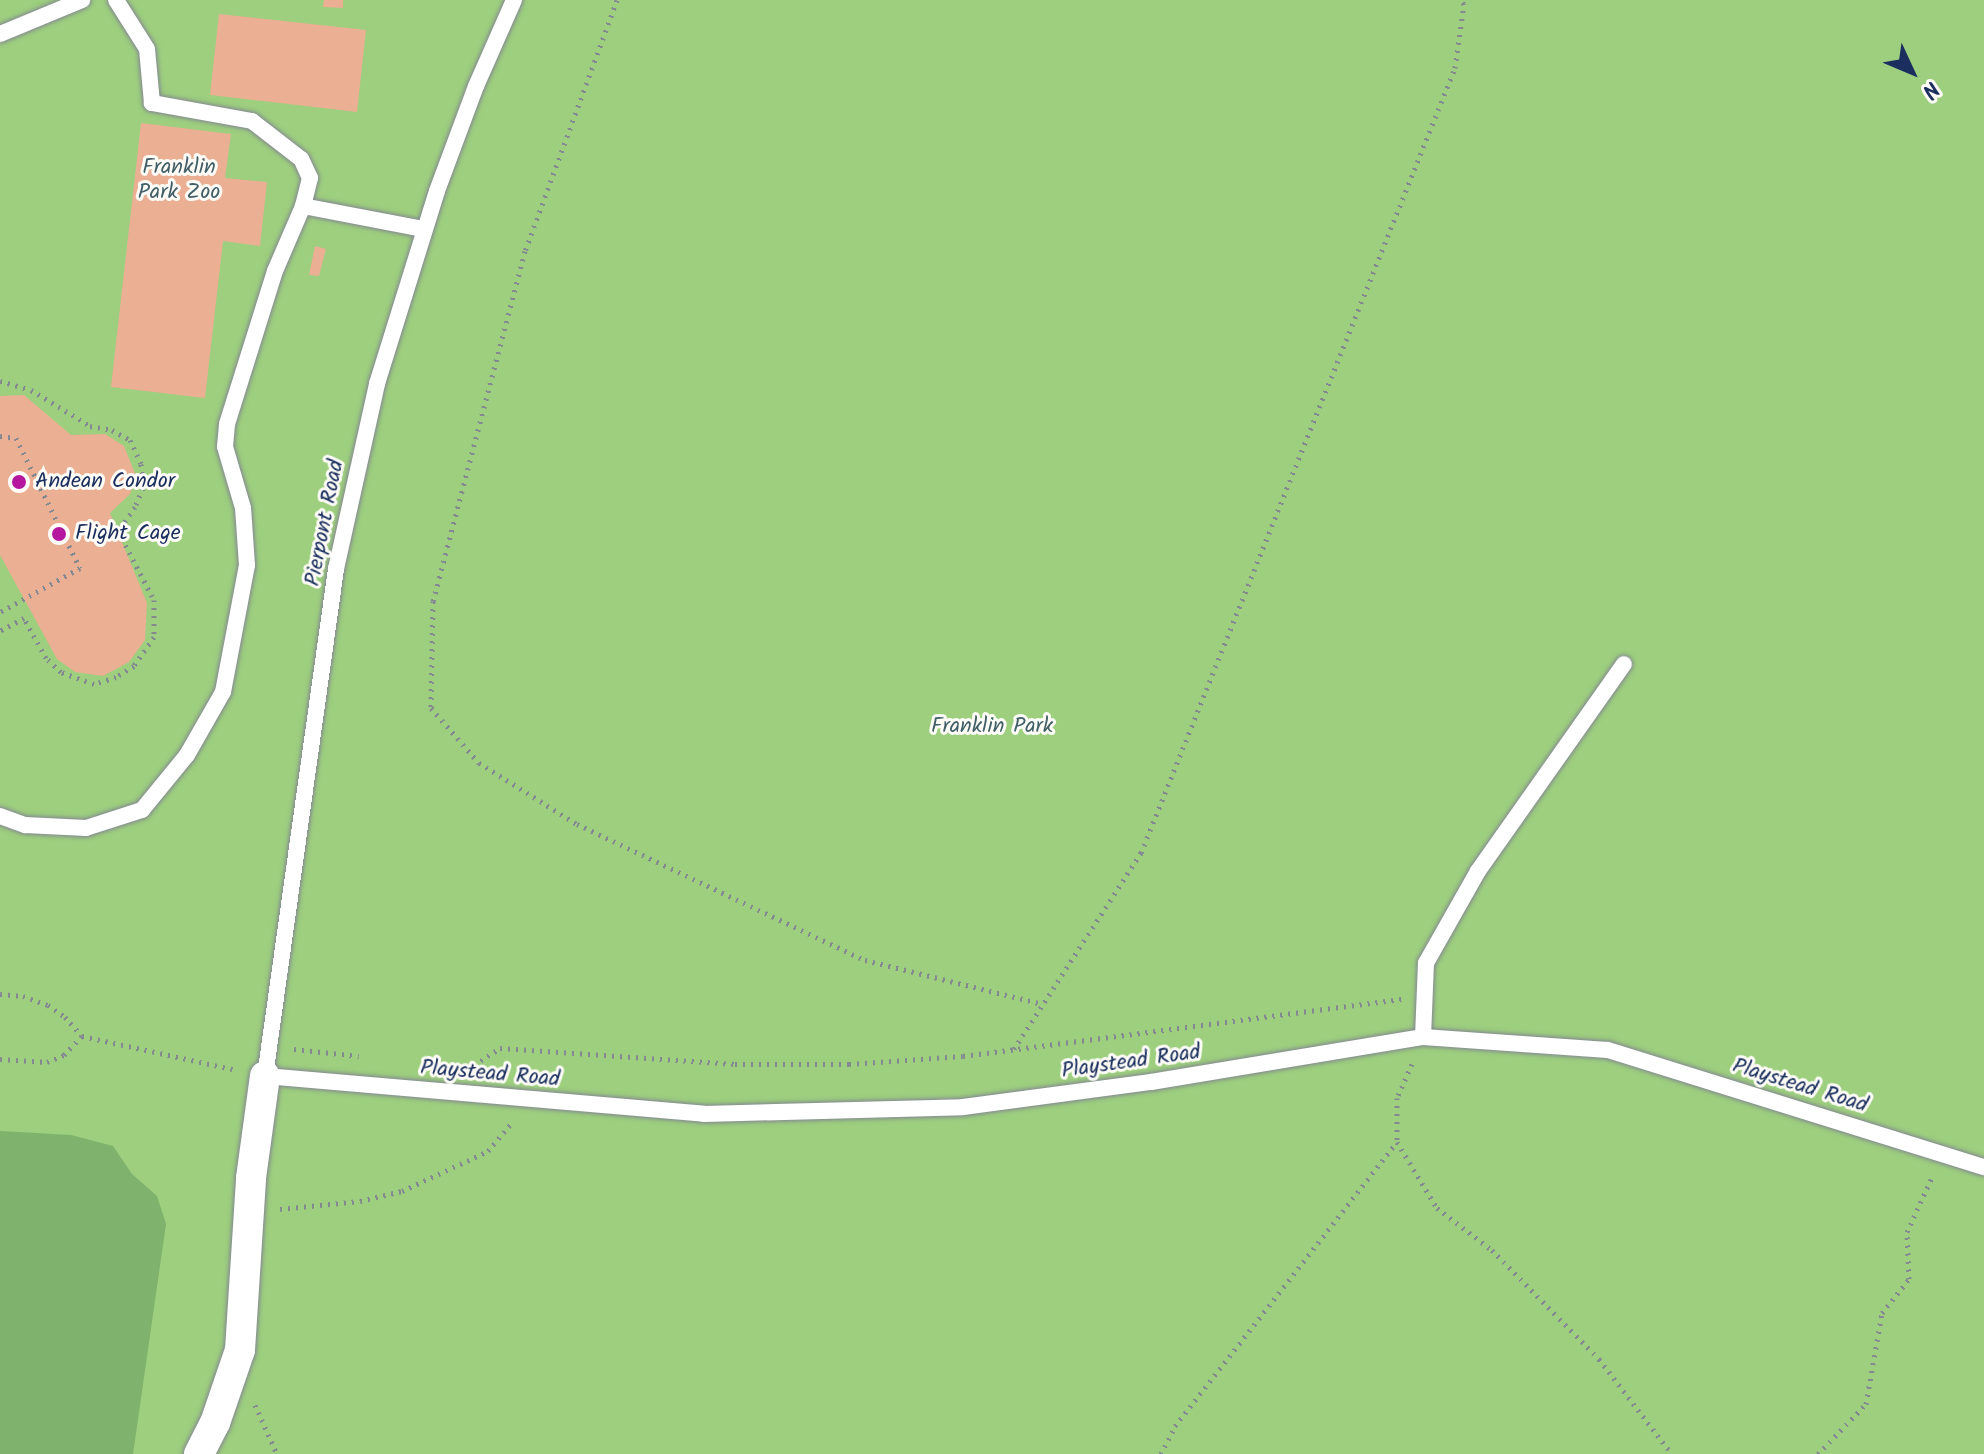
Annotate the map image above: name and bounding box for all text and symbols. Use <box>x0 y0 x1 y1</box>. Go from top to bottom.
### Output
north arrow <box>1872 32 1952 112</box>
text: N <box>1912 72 1947 106</box>
park label: Franklin Park Zoo <box>138 154 220 206</box>
street label: Pierpont Road <box>300 458 350 588</box>
place label: Andean Condor <box>35 469 175 495</box>
marker: Andean Condor <box>10 473 28 491</box>
place label: Flight Cage <box>75 521 181 547</box>
marker: Flight Cage <box>50 525 68 543</box>
park label: Franklin Park <box>931 714 1053 740</box>
street label: Playstead Road <box>1060 1039 1202 1085</box>
street label: Playstead Road <box>1729 1053 1871 1119</box>
street label: Playstead Road <box>419 1055 561 1093</box>

